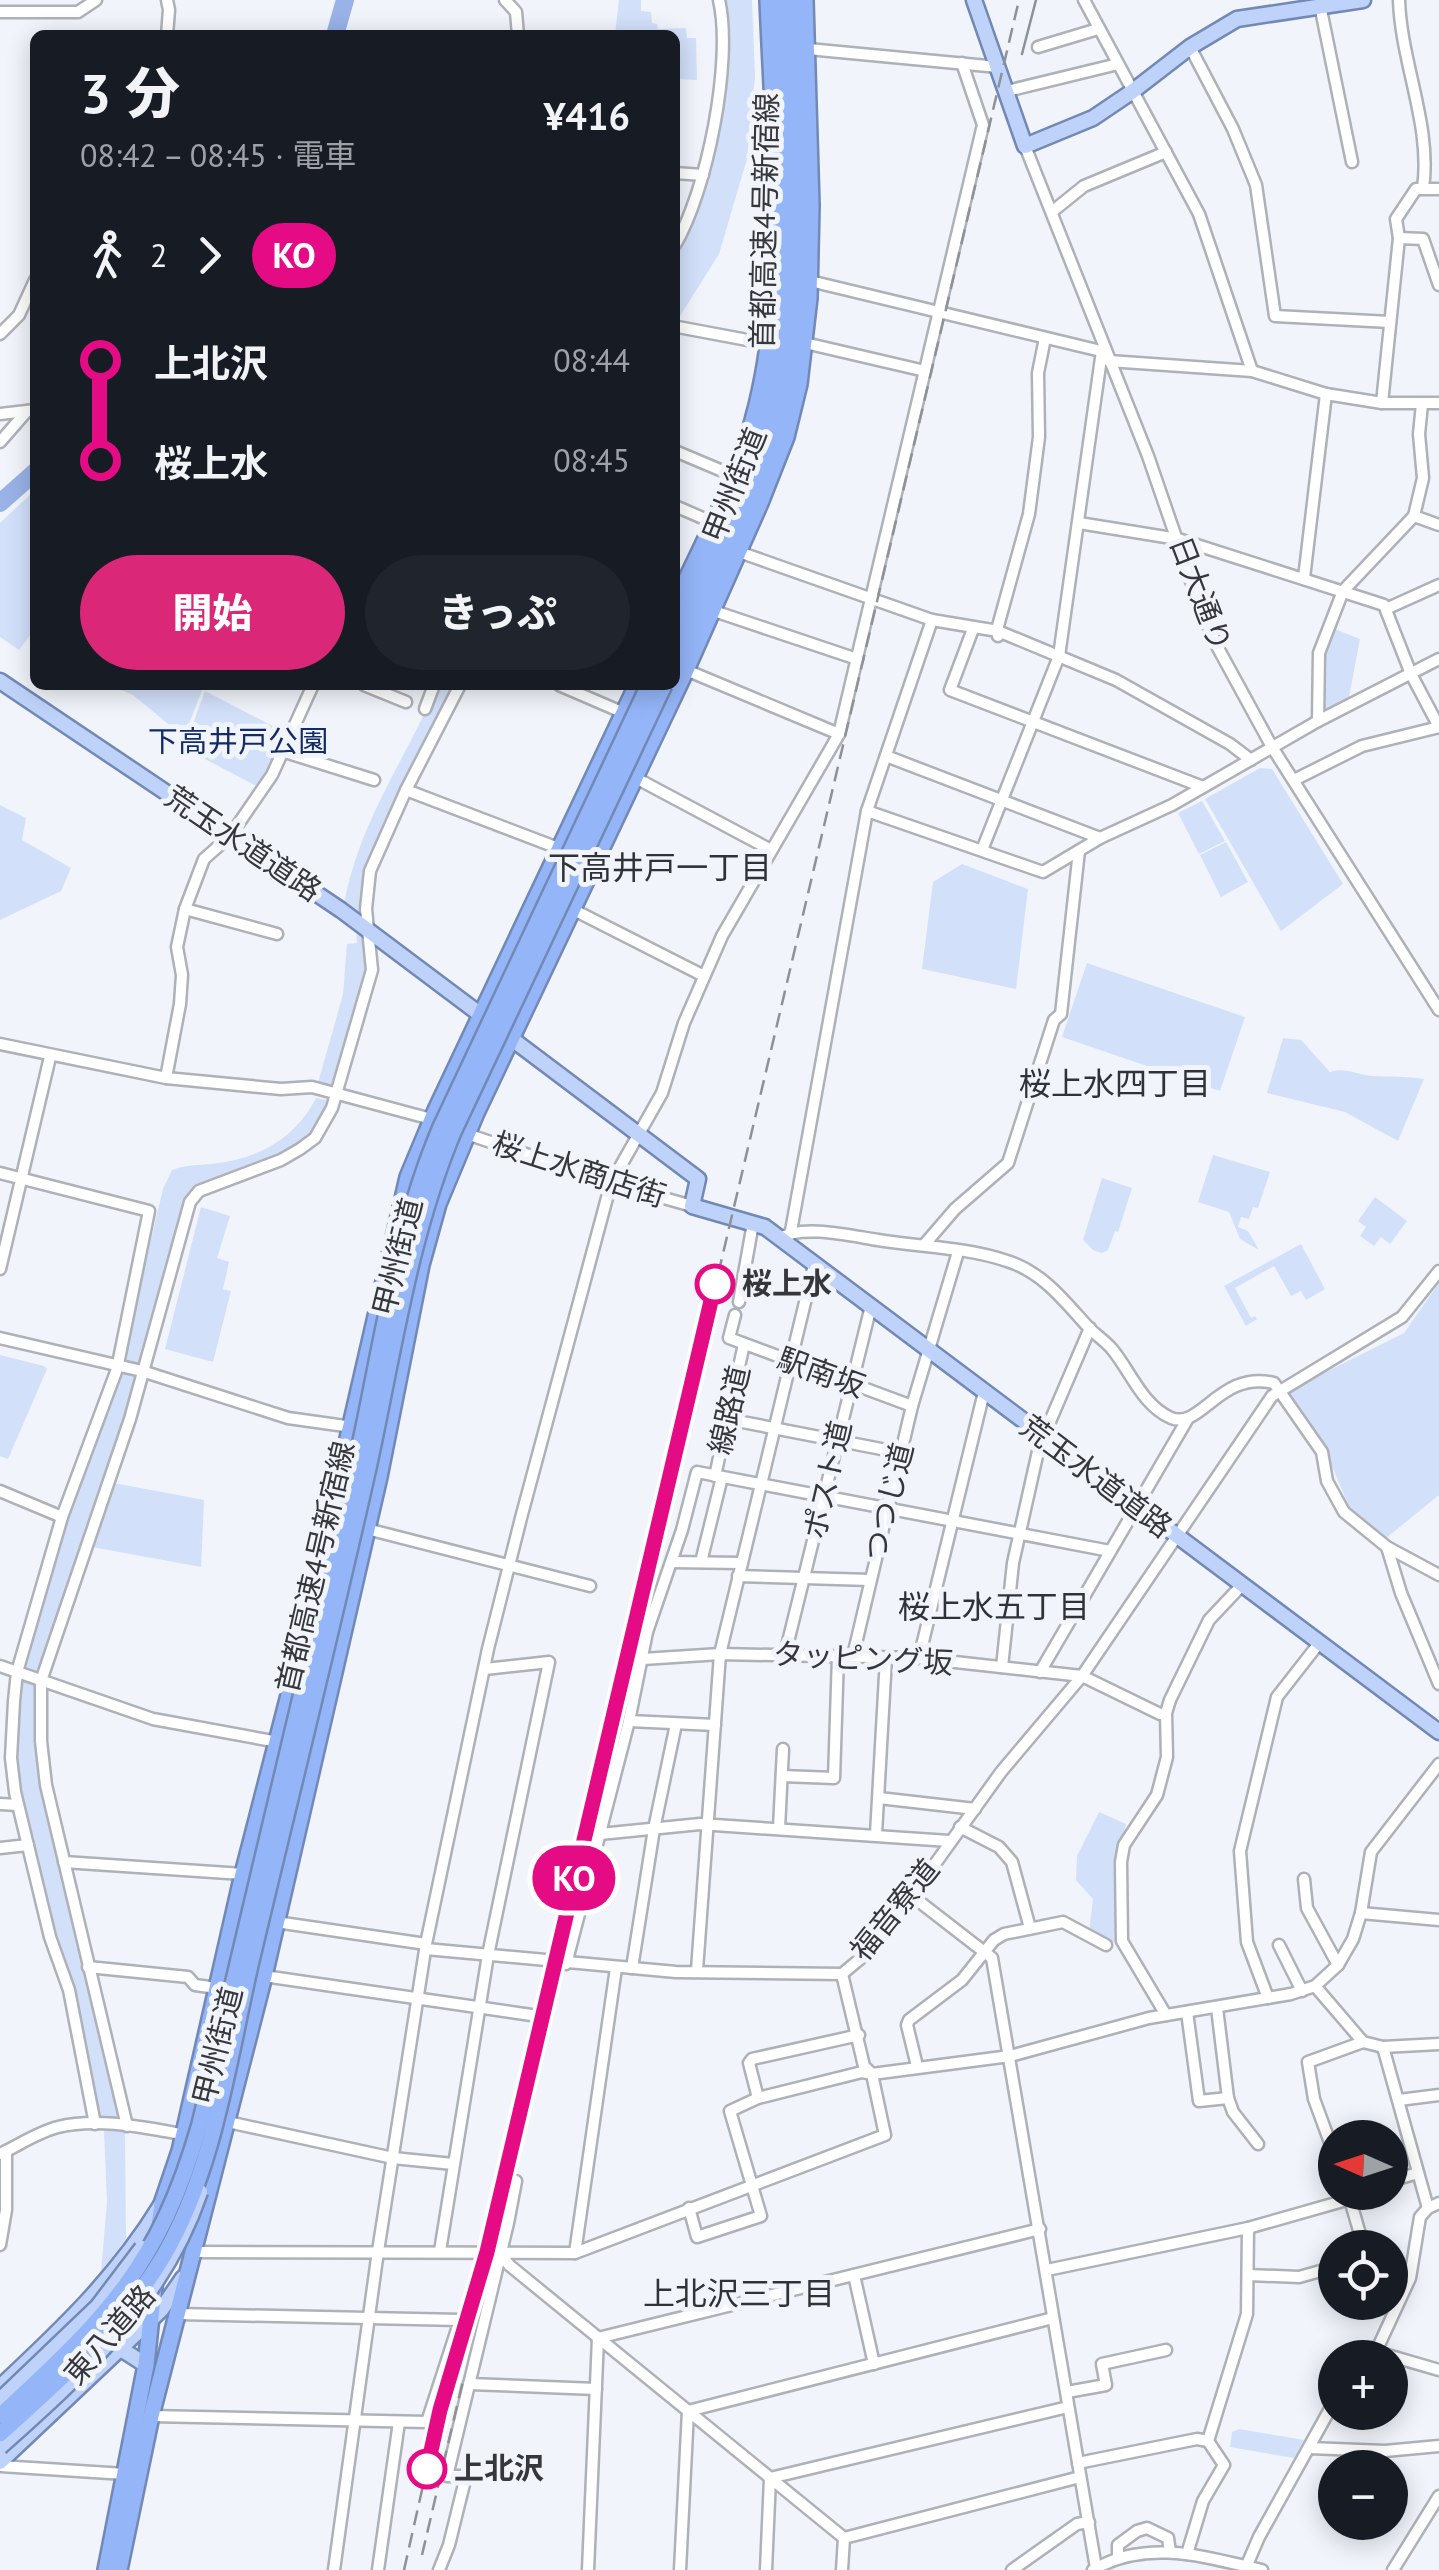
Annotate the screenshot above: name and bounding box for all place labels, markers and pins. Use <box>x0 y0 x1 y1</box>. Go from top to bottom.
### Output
place label: 桜上水 <box>742 1263 832 1302</box>
marker: 桜上水 <box>696 1265 734 1303</box>
place label: 上北沢 <box>454 2448 544 2487</box>
marker: 上北沢 <box>408 2450 446 2488</box>

